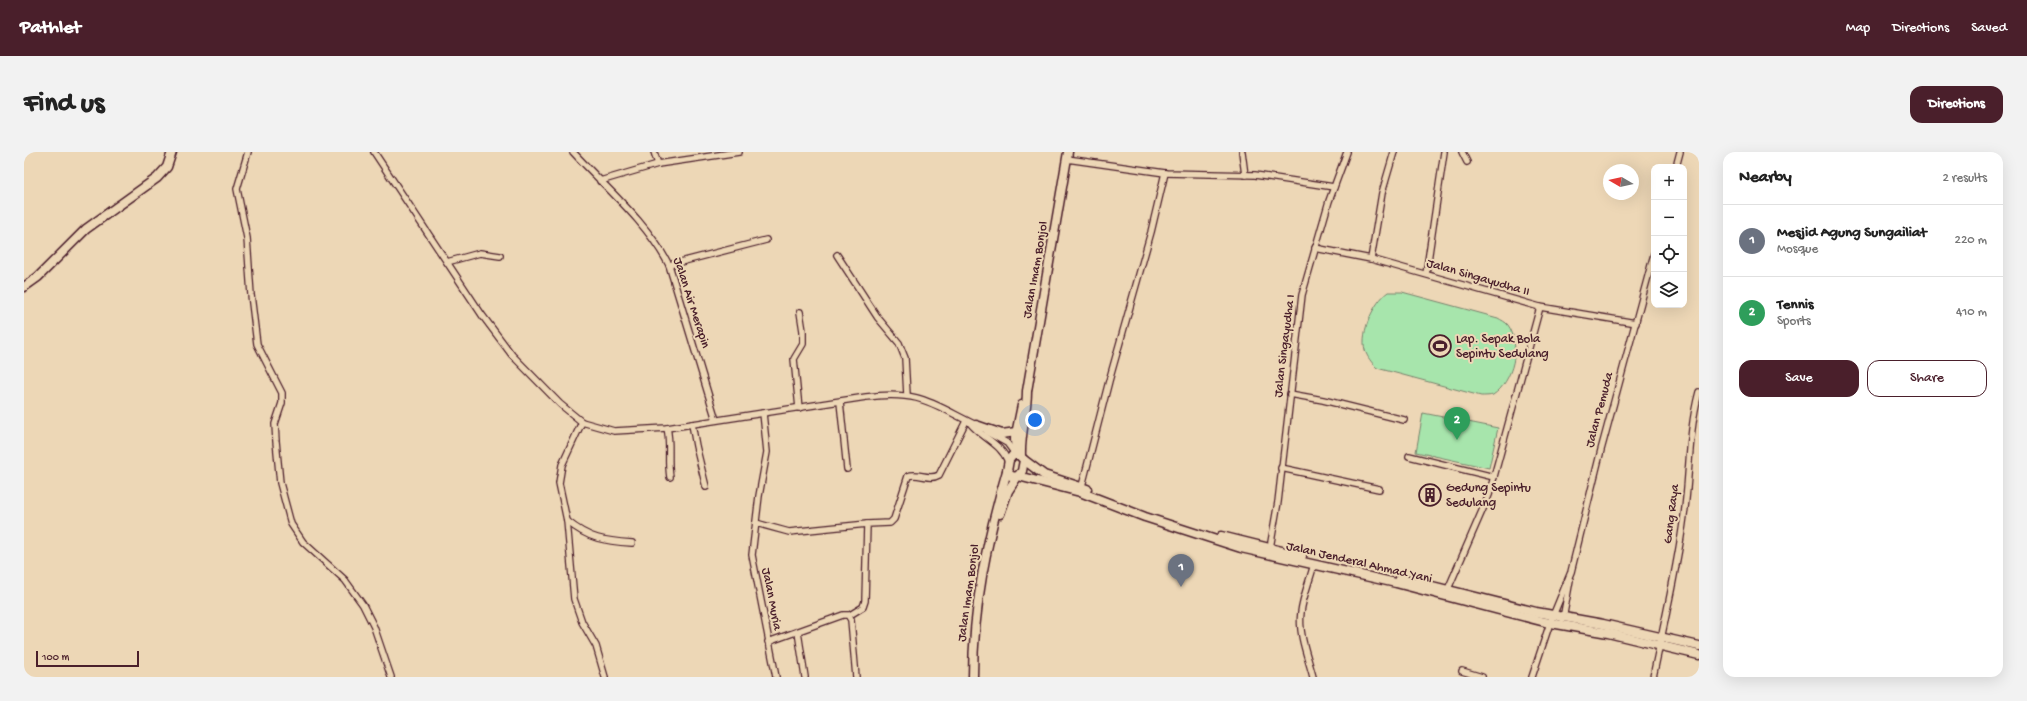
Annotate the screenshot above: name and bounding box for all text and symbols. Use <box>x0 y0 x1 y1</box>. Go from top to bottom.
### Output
text: Pathlet <box>20 17 81 40</box>
text: Map <box>1846 20 1870 37</box>
text: Directions <box>1892 20 1949 37</box>
text: Saved <box>1971 20 2007 37</box>
button: Directions <box>1910 86 2003 123</box>
text: Find us <box>24 88 104 121</box>
north arrow <box>1603 164 1639 200</box>
map controls <box>1651 164 1687 308</box>
button: + <box>1651 164 1687 200</box>
text: Nearby <box>1739 168 1792 188</box>
text: 2 results <box>1942 171 1987 186</box>
button: − <box>1651 200 1687 236</box>
street label: Jalan Imam Bonjol <box>1020 220 1052 320</box>
text: Mesjid Agung Sungailiat <box>1777 224 1927 242</box>
text: 1 <box>1749 233 1755 248</box>
text: 220 m <box>1955 233 1987 248</box>
button: locate <box>1651 236 1687 272</box>
text: Mosque <box>1777 242 1818 257</box>
street label: Jalan Air Merapin <box>669 256 713 351</box>
street label: Jalan Singayudha II <box>1425 256 1531 300</box>
button: layers <box>1651 272 1687 308</box>
street label: Jalan Singayudha I <box>1271 294 1299 398</box>
text: Tennis <box>1777 296 1814 314</box>
text: 2 <box>1749 305 1755 320</box>
text: 410 m <box>1956 305 1987 320</box>
text: Sports <box>1777 314 1811 329</box>
place label: Lap. Sepak Bola Sepintu Sedulang <box>1456 332 1549 362</box>
sports icon: Lap. Sepak Bola Sepintu Sedulang <box>1427 333 1453 359</box>
button: Save <box>1739 360 1859 397</box>
button: Share <box>1867 360 1987 397</box>
street label: Jalan Pemuda <box>1583 370 1617 449</box>
pin: 2 <box>1444 407 1470 440</box>
your location <box>1025 410 1045 430</box>
place label: Gedung Sepintu Sedulang <box>1446 481 1531 511</box>
building icon: Gedung Sepintu Sedulang <box>1417 482 1443 508</box>
street label: Gang Raya <box>1661 483 1683 545</box>
street label: Jalan Jenderal Ahmad Yani <box>1285 539 1434 587</box>
street label: Jalan Imam Bonjol <box>955 543 983 643</box>
pin: 1 <box>1168 554 1194 587</box>
street label: Jalan Muria <box>758 567 785 632</box>
scale bar <box>36 649 139 668</box>
text: 100 m <box>42 652 69 664</box>

